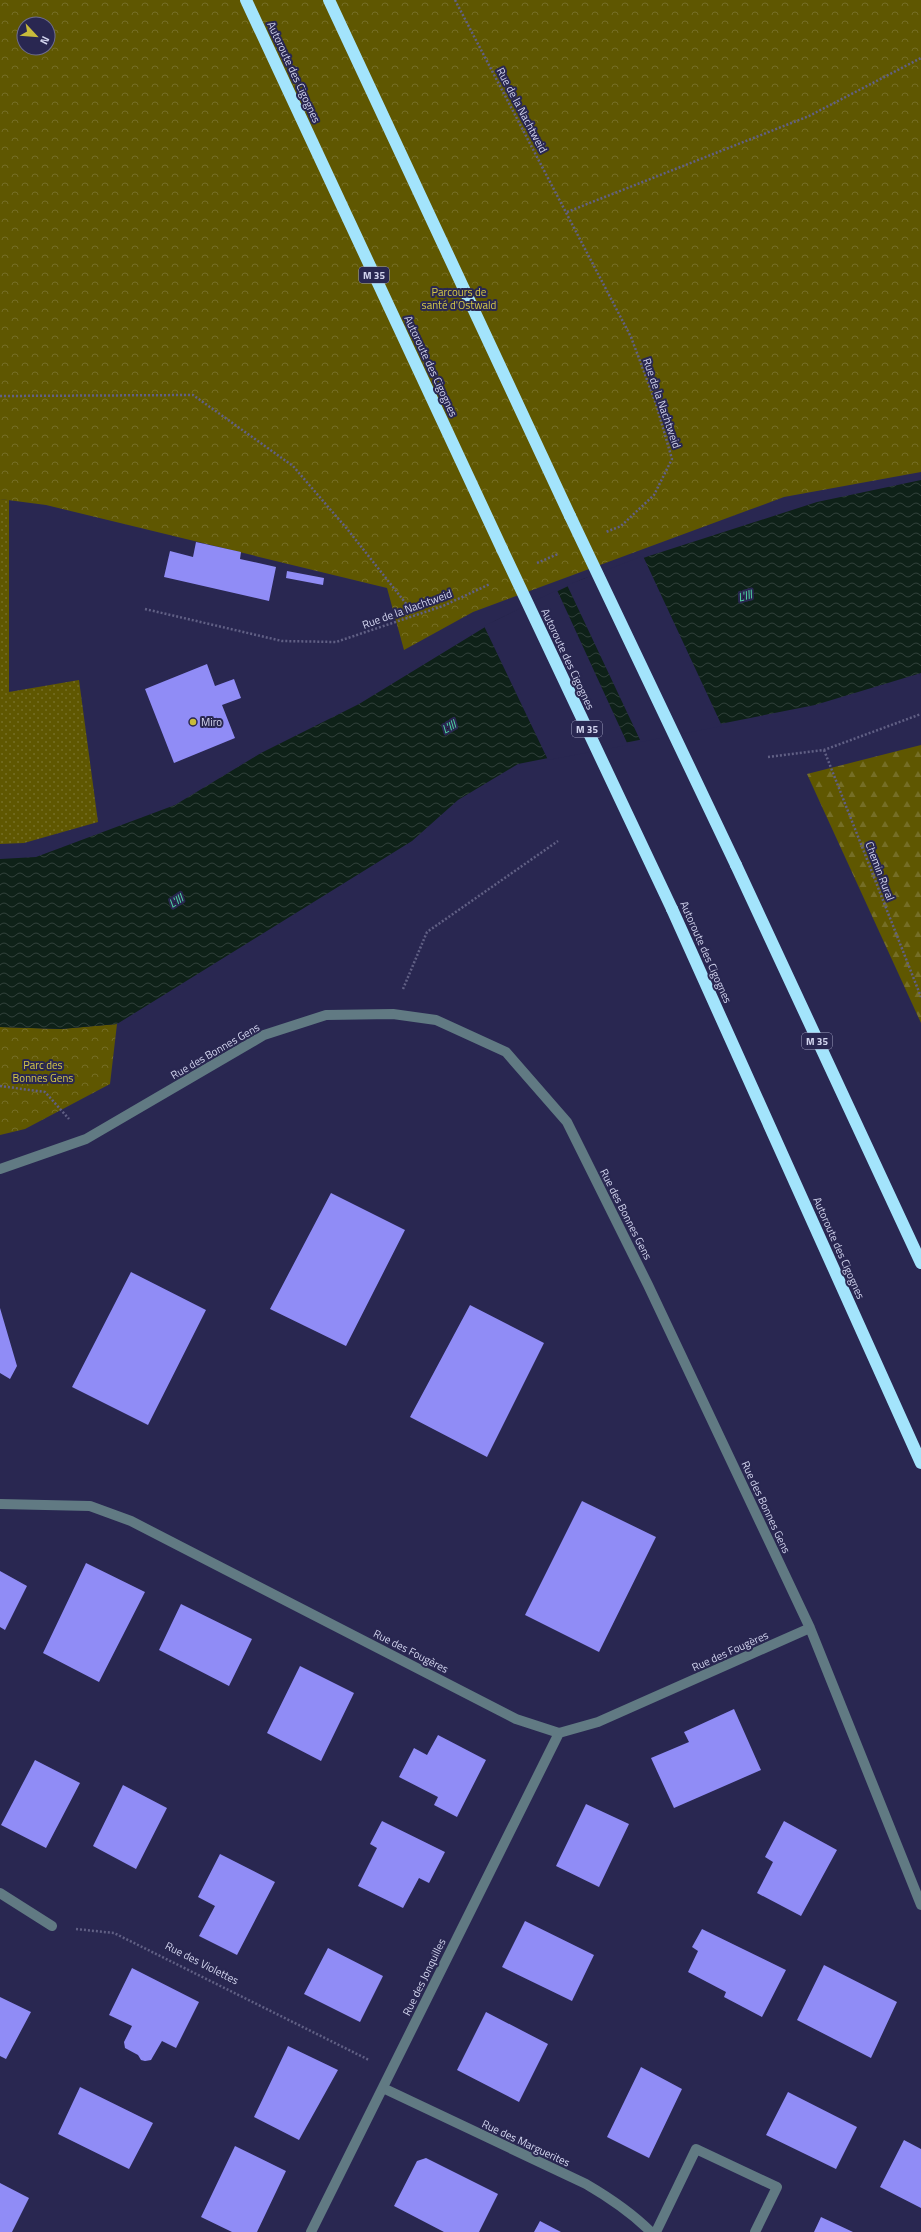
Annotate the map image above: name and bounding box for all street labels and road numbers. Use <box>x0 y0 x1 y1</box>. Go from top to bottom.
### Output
street label: Autoroute des Cigognes <box>263 19 325 125</box>
street label: Rue de la Nachtweid <box>493 65 551 156</box>
road number: M 35 <box>359 267 389 283</box>
street label: Autoroute des Cigognes <box>400 313 462 419</box>
street label: Rue de la Nachtweid <box>639 356 685 450</box>
street label: Rue de la Nachtweid <box>360 585 454 633</box>
street label: Autoroute des Cigognes <box>537 606 599 712</box>
road number: M 35 <box>572 721 602 737</box>
street label: Chemin Rural <box>861 839 899 903</box>
street label: Autoroute des Cigognes <box>676 898 736 1006</box>
street label: Rue des Bonnes Gens <box>168 1019 262 1083</box>
road number: M 35 <box>802 1033 832 1049</box>
street label: Rue des Bonnes Gens <box>596 1166 656 1262</box>
street label: Autoroute des Cigognes <box>809 1194 869 1302</box>
street label: Rue des Bonnes Gens <box>738 1458 794 1556</box>
street label: Rue des Fougères <box>371 1625 451 1677</box>
street label: Rue des Fougères <box>689 1627 771 1675</box>
street label: Rue des Jonquilles <box>398 1936 450 2018</box>
street label: Rue des Violettes <box>162 1938 242 1988</box>
street label: Rue des Marguerites <box>479 2116 573 2170</box>

